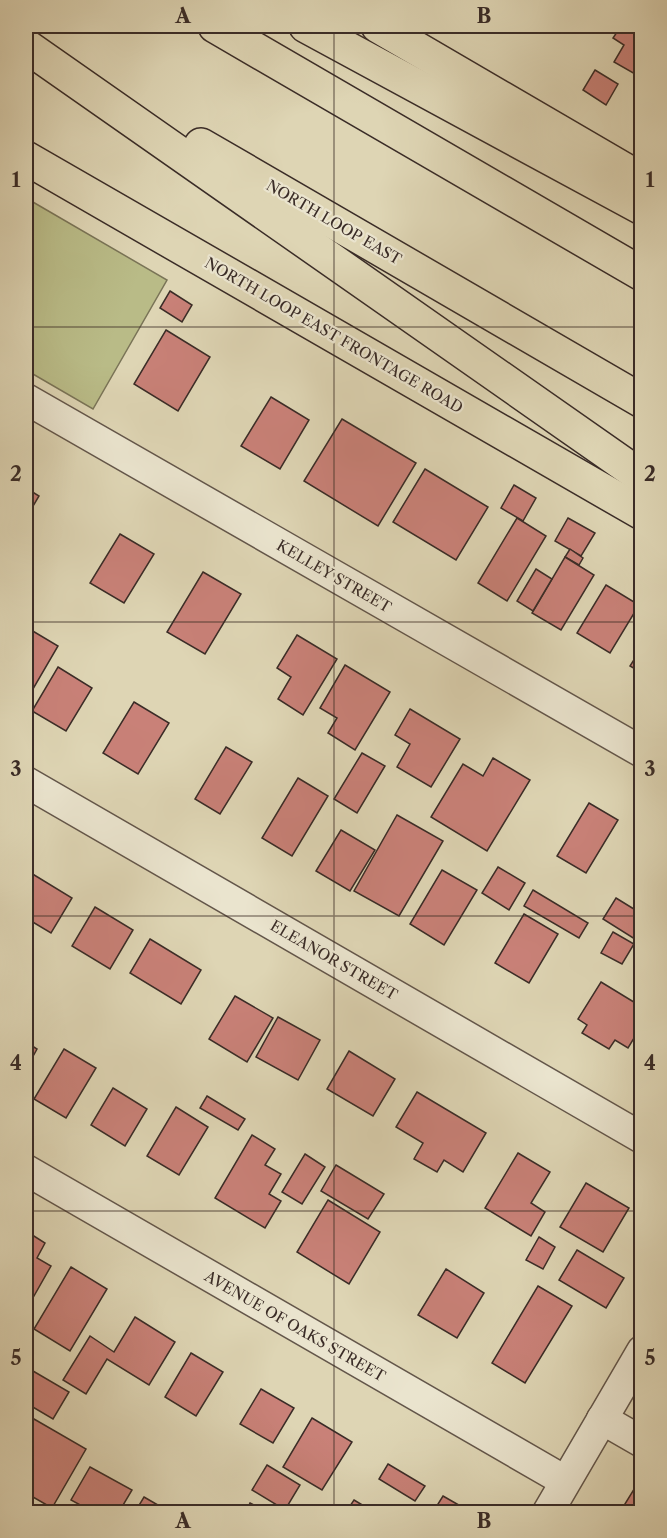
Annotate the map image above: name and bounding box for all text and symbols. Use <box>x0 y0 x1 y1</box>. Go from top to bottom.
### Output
text: A <box>174 4 191 28</box>
text: B <box>477 4 492 28</box>
text: 1 <box>12 168 21 192</box>
text: 1 <box>646 168 655 192</box>
street label: NORTH LOOP EAST <box>263 175 406 269</box>
street label: NORTH LOOP EAST FRONTAGE ROAD <box>201 253 467 417</box>
text: 2 <box>10 462 22 486</box>
text: 2 <box>644 462 656 486</box>
street label: KELLEY STREET <box>273 535 395 617</box>
text: 3 <box>10 757 22 781</box>
text: 3 <box>644 757 656 781</box>
street label: ELEANOR STREET <box>267 916 402 1005</box>
text: 4 <box>10 1051 22 1075</box>
text: 4 <box>644 1051 656 1075</box>
street label: AVENUE OF OAKS STREET <box>200 1266 390 1386</box>
text: 5 <box>10 1346 22 1370</box>
text: 5 <box>644 1346 656 1370</box>
text: A <box>174 1509 191 1533</box>
text: B <box>477 1509 492 1533</box>

